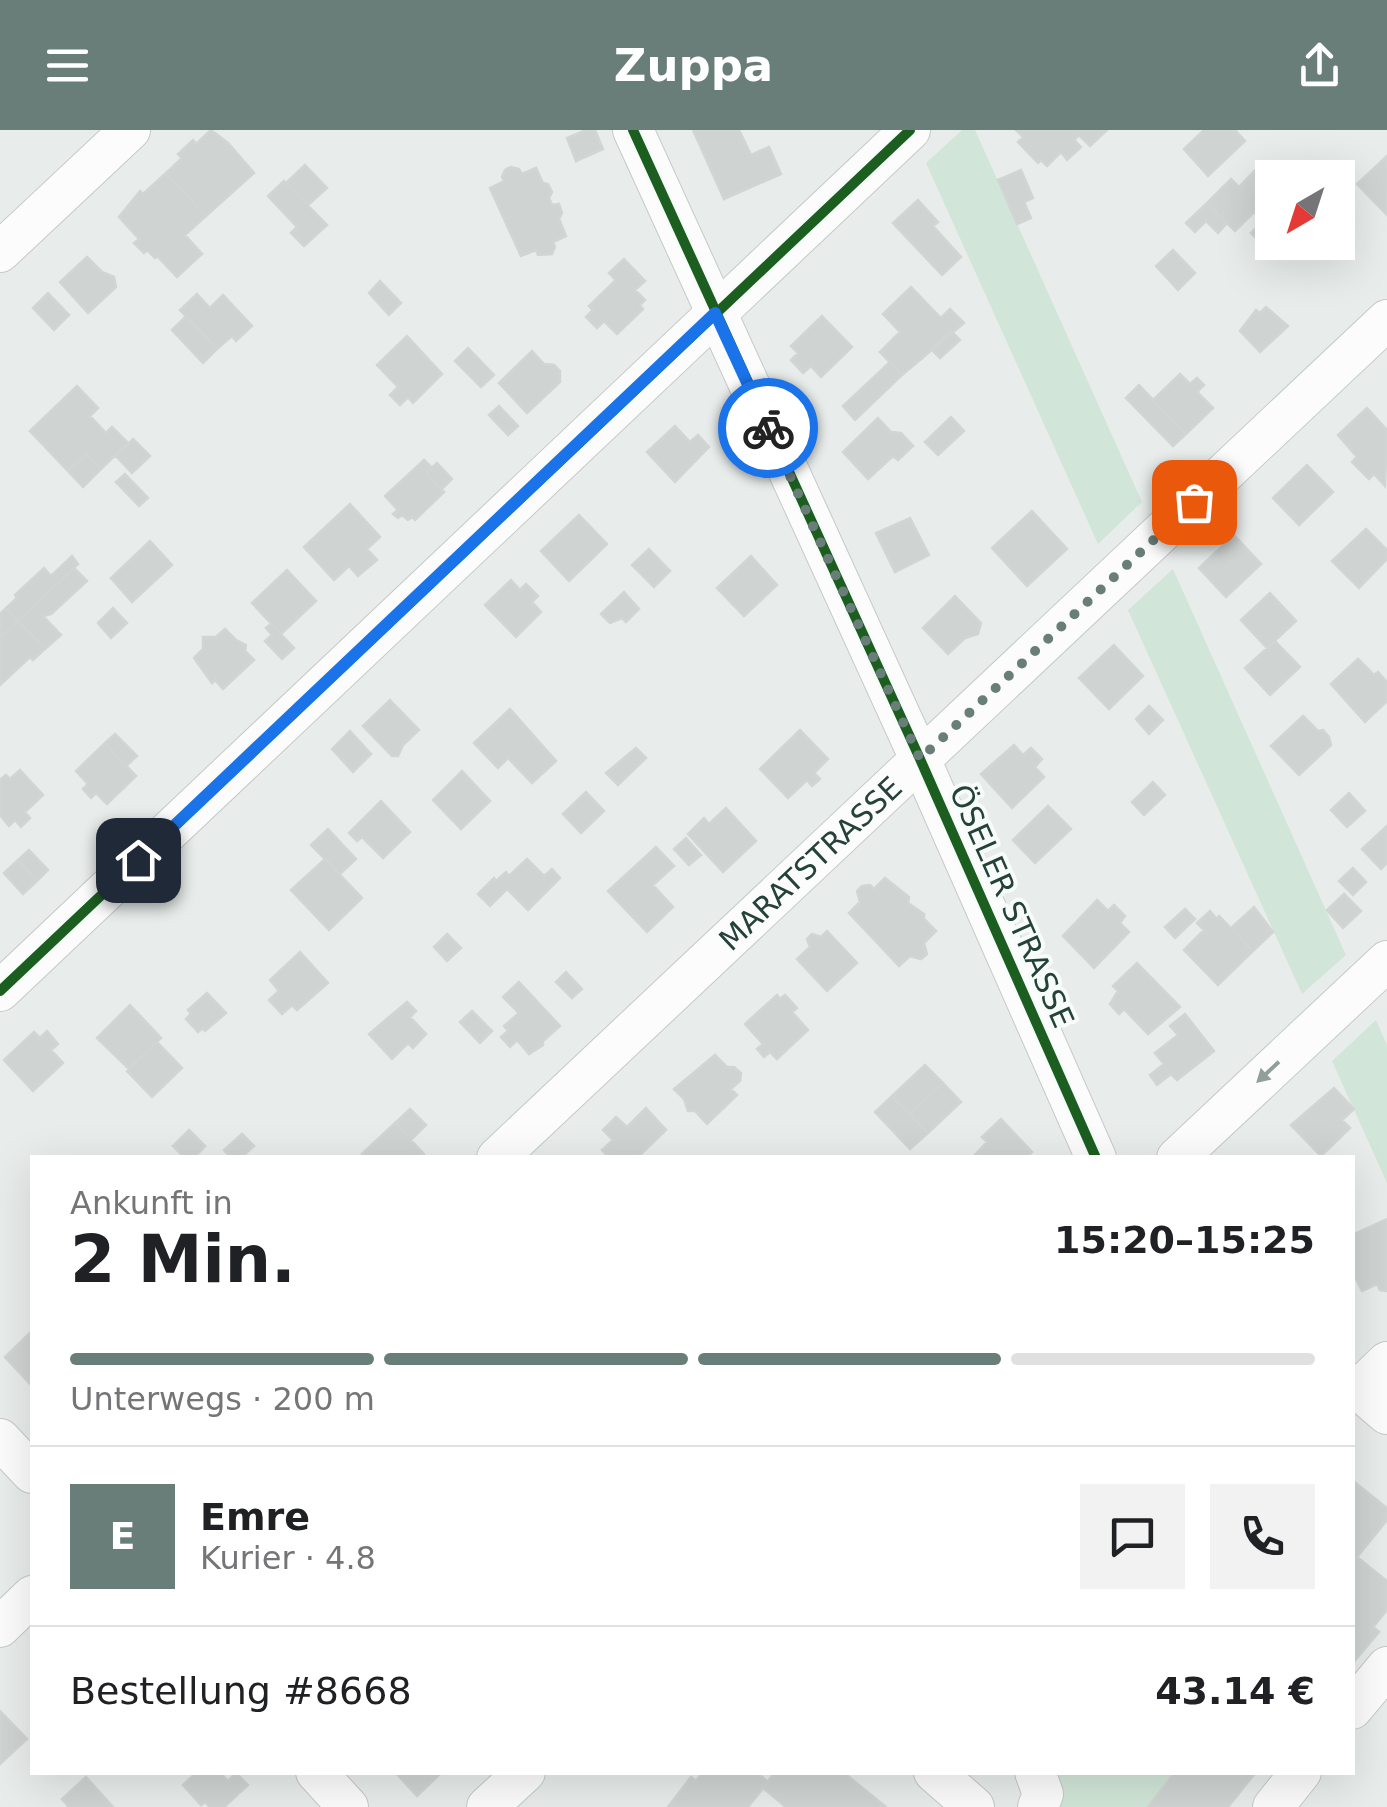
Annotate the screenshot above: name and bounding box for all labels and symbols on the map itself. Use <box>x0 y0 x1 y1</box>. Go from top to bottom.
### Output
north arrow <box>1255 160 1355 260</box>
courier <box>718 378 818 478</box>
pin <box>1152 460 1237 545</box>
street label: MARATSTRASSE <box>712 769 908 957</box>
street label: ÖSELER STRASSE <box>943 779 1081 1033</box>
pin <box>96 818 181 903</box>
one-way arrow <box>1256 1060 1280 1083</box>

